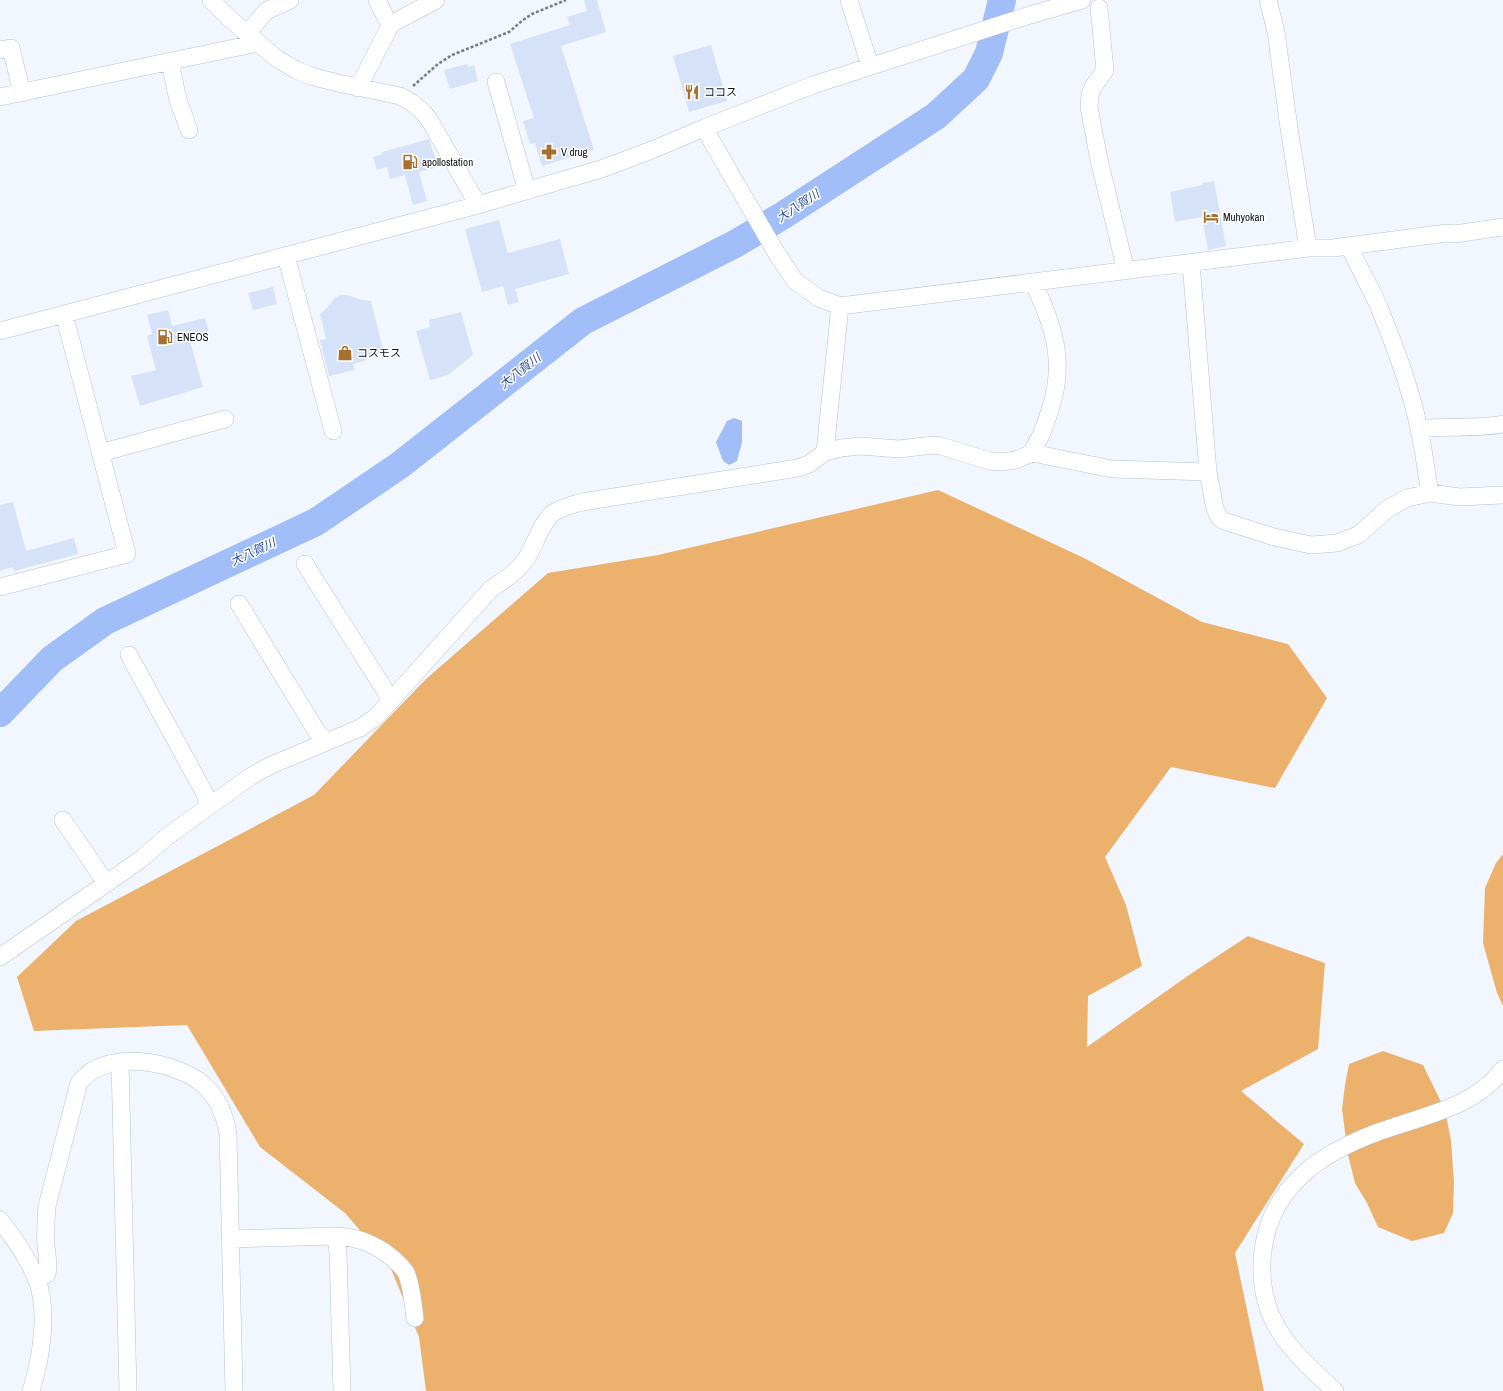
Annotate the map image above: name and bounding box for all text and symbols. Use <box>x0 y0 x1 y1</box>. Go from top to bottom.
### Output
restaurant icon: ココス <box>683 83 701 101</box>
place label: ココス <box>704 85 737 99</box>
pharmacy icon: V drug <box>540 143 558 161</box>
place label: V drug <box>561 145 588 159</box>
fuel station icon: apollostation <box>401 153 419 171</box>
place label: apollostation <box>422 155 473 169</box>
water label: 大八賀川 <box>774 185 824 226</box>
hotel icon: Muhyokan <box>1202 208 1220 226</box>
place label: Muhyokan <box>1223 210 1265 224</box>
fuel station icon: ENEOS <box>156 328 174 346</box>
place label: ENEOS <box>177 330 209 344</box>
shop icon: コスモス <box>336 344 354 362</box>
place label: コスモス <box>357 346 401 360</box>
water label: 大八賀川 <box>496 349 545 392</box>
water label: 大八賀川 <box>228 534 280 569</box>

